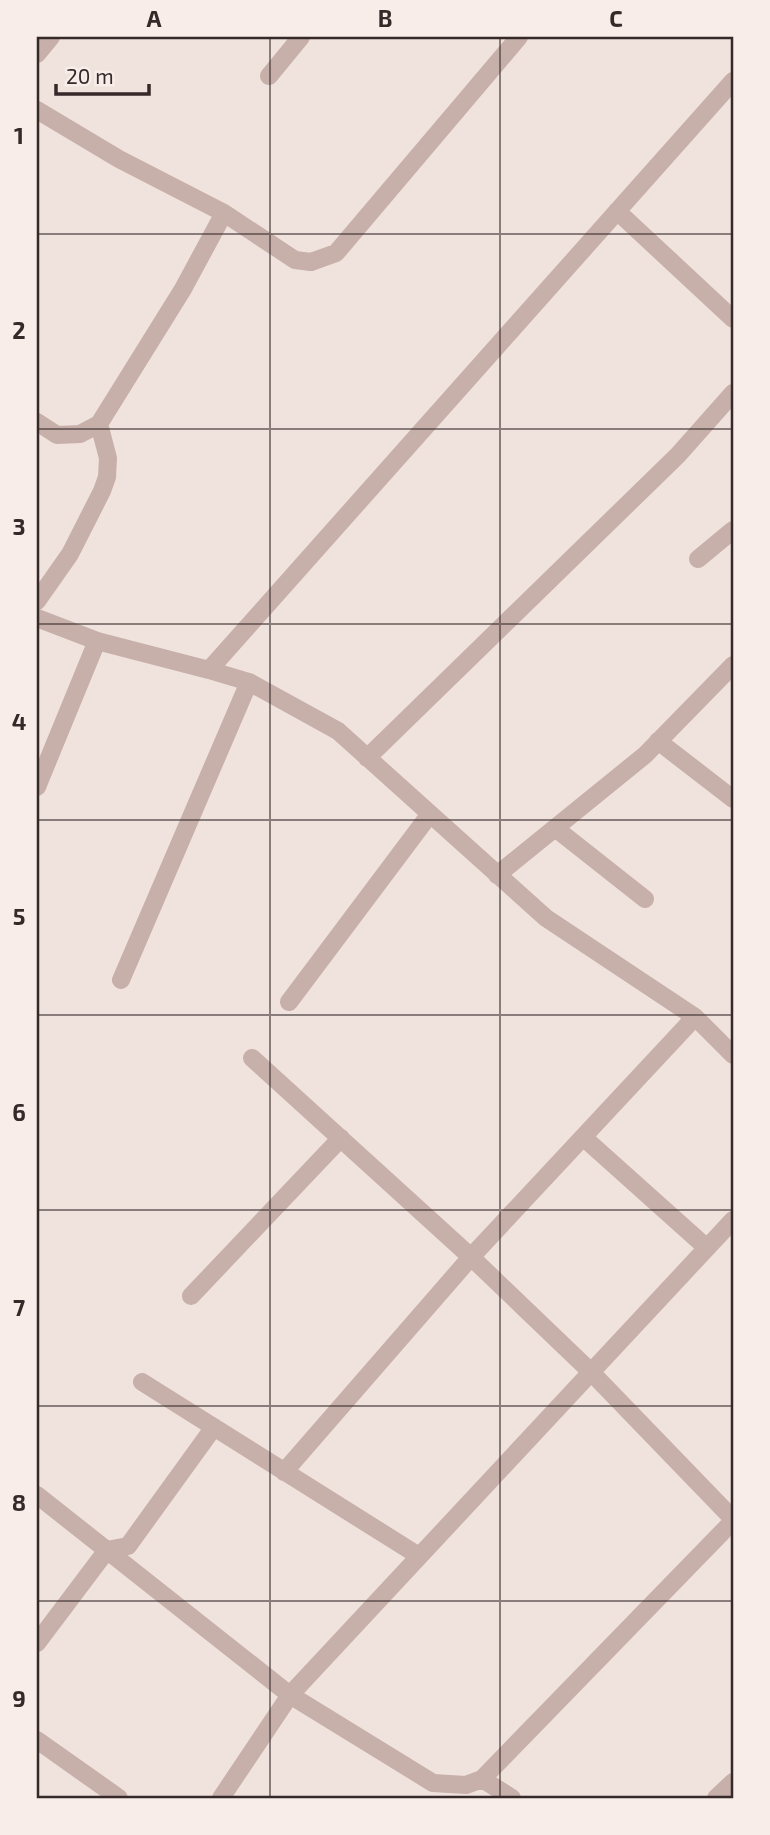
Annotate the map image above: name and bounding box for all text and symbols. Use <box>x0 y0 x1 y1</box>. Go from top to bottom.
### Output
text: A <box>146 4 162 32</box>
text: B <box>378 4 392 32</box>
text: C <box>609 4 623 32</box>
scale bar <box>56 52 149 96</box>
text: 20 m <box>66 63 114 88</box>
text: 1 <box>14 121 24 149</box>
text: 2 <box>12 316 26 344</box>
text: 3 <box>12 512 26 540</box>
text: 4 <box>12 707 26 735</box>
text: 5 <box>13 902 25 930</box>
text: 6 <box>12 1098 26 1126</box>
text: 7 <box>13 1293 25 1321</box>
text: 8 <box>12 1488 26 1516</box>
text: 9 <box>12 1684 26 1712</box>

